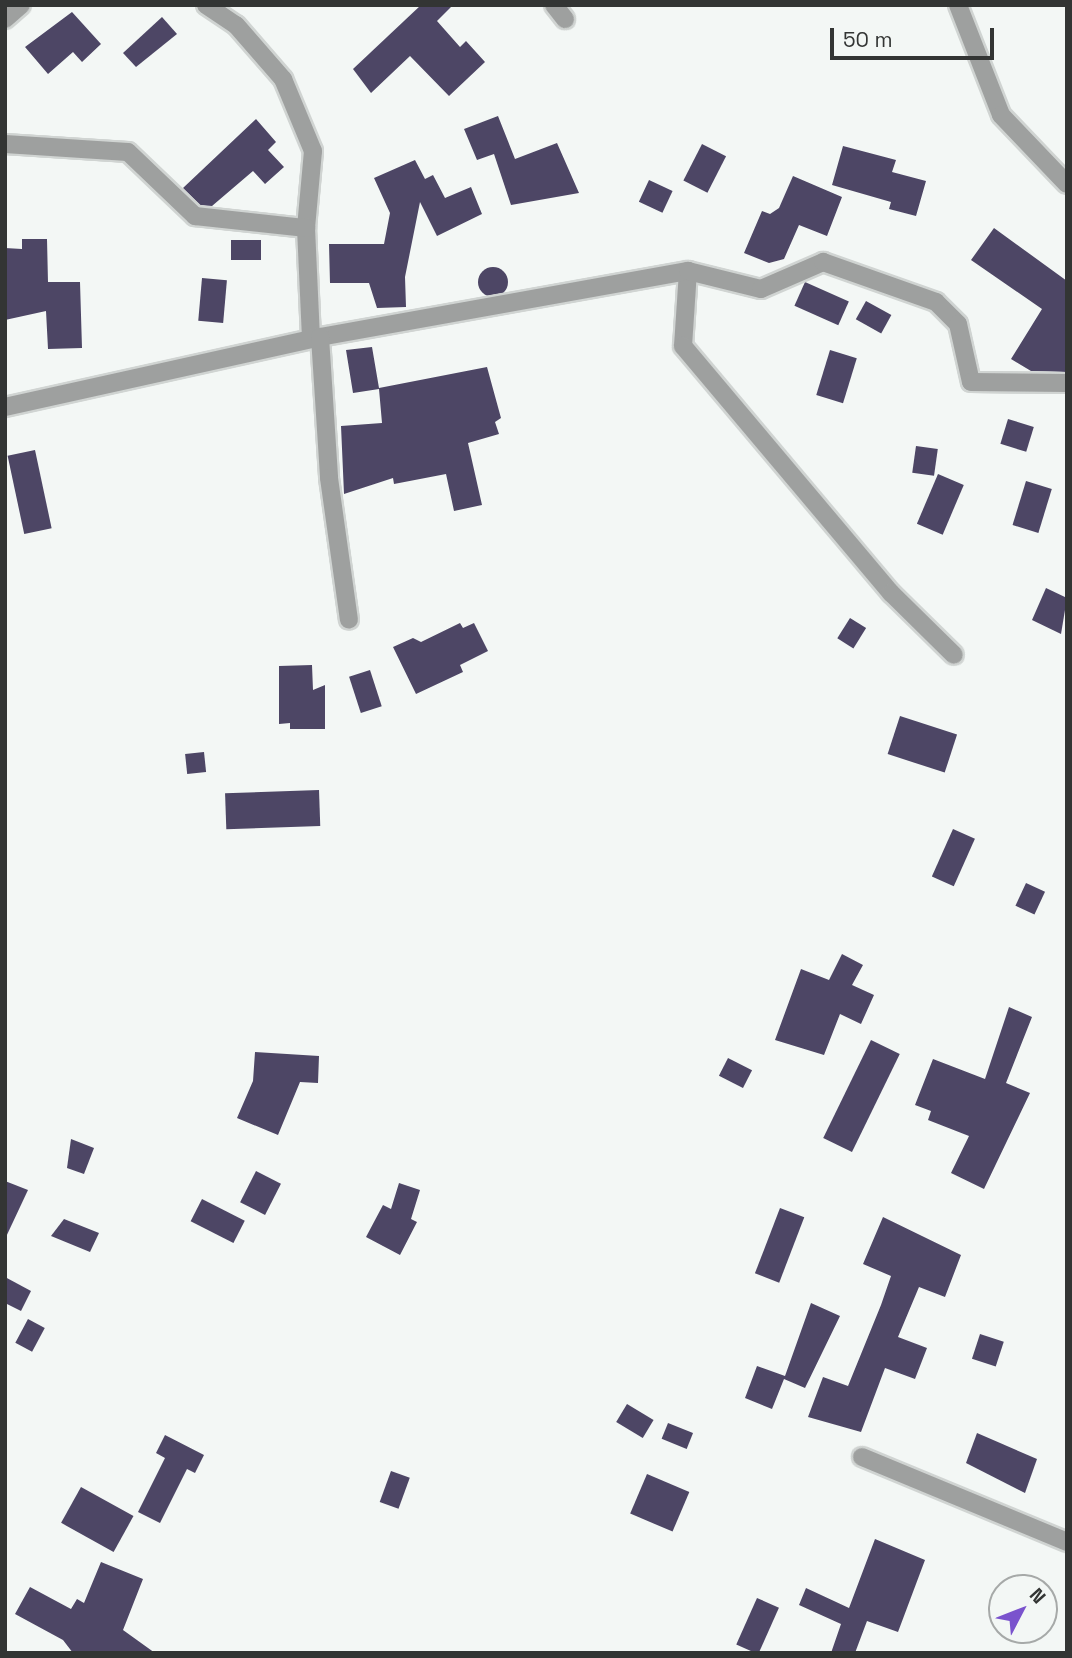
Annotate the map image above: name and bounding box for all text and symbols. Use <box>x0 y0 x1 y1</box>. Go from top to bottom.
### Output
scale bar <box>834 14 998 58</box>
text: 50 m <box>843 26 893 53</box>
north arrow <box>988 1574 1058 1644</box>
text: N <box>1024 1583 1051 1609</box>

